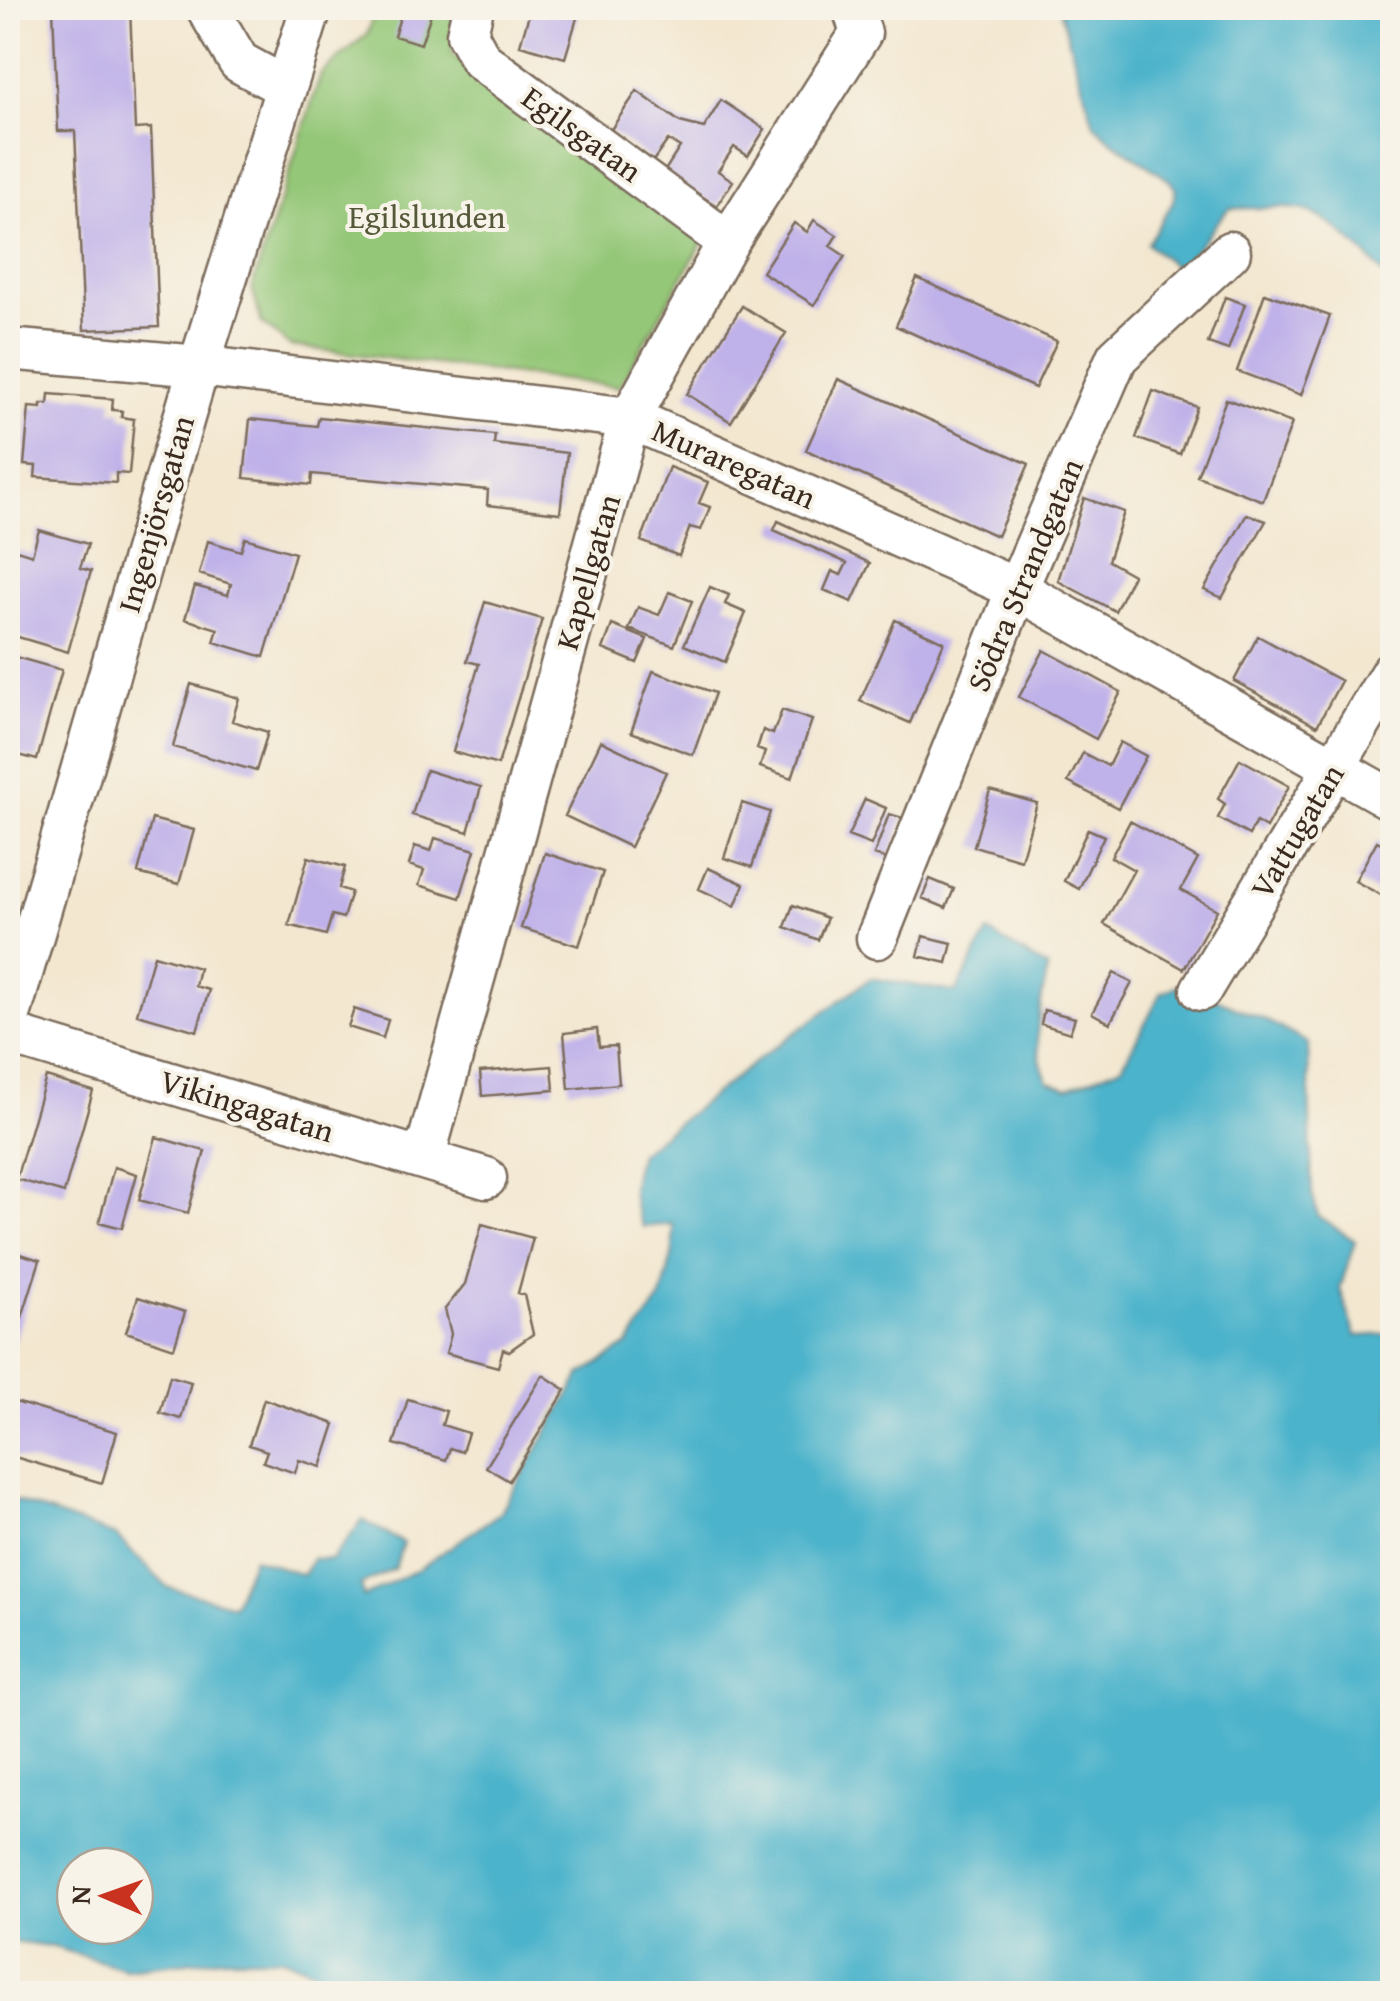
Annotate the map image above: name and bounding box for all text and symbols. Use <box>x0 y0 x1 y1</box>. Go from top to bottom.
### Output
street label: Egilsgatan <box>513 74 652 193</box>
park label: Egilslunden <box>348 193 506 240</box>
street label: Muraregatan <box>645 407 824 521</box>
street label: Ingenjörsgatan <box>105 410 206 618</box>
street label: Södra Strandgatan <box>954 451 1095 699</box>
street label: Kapellgatan <box>543 489 632 655</box>
street label: Vattugatan <box>1238 755 1355 907</box>
street label: Vikingagatan <box>154 1057 340 1154</box>
north arrow <box>55 1846 155 1946</box>
text: N <box>59 1885 100 1905</box>

